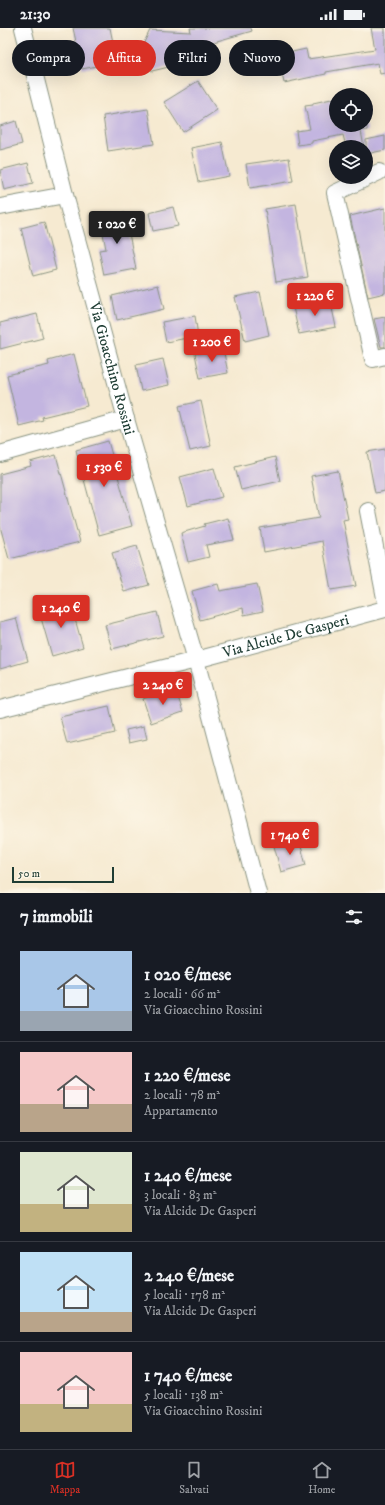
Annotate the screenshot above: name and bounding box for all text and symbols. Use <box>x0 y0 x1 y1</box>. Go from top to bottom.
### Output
text: 21:30 <box>20 5 50 24</box>
chip: Compra <box>12 40 85 76</box>
chip: Affitta <box>93 40 156 76</box>
chip: Filtri <box>164 40 221 76</box>
chip: Nuovo <box>229 40 295 76</box>
map controls <box>329 88 373 184</box>
button: locate <box>329 88 373 132</box>
button: layers <box>329 140 373 184</box>
pin: 1 020 € <box>80 211 154 245</box>
text: 1 020 € <box>98 216 136 232</box>
pin: 1 220 € <box>278 283 352 317</box>
text: 1 220 € <box>296 288 334 304</box>
street label: Via Gioacchino Rossini <box>84 299 139 437</box>
pin: 1 200 € <box>175 329 249 363</box>
text: 1 200 € <box>193 334 231 350</box>
pin: 1 530 € <box>67 454 141 488</box>
text: 1 530 € <box>86 459 122 475</box>
pin: 1 240 € <box>24 595 98 629</box>
text: 1 240 € <box>42 600 80 616</box>
street label: Via Alcide De Gasperi <box>220 610 351 663</box>
pin: 2 240 € <box>126 672 200 706</box>
text: 2 240 € <box>143 677 183 693</box>
pin: 1 740 € <box>253 822 327 856</box>
text: 1 740 € <box>270 827 310 843</box>
scale bar <box>12 865 114 884</box>
text: 50 m <box>18 867 40 881</box>
text: 7 immobili <box>20 906 93 928</box>
icon: filters <box>343 906 365 928</box>
text: 1 020 €/mese <box>144 964 231 986</box>
icon: home <box>52 967 100 1015</box>
text: 2 locali · 66 m² <box>144 986 220 1002</box>
text: Via Gioacchino Rossini <box>144 1002 262 1018</box>
text: 1 220 €/mese <box>144 1065 230 1087</box>
icon: home <box>52 1068 100 1116</box>
text: 2 locali · 78 m² <box>144 1087 220 1103</box>
text: Appartamento <box>144 1103 218 1119</box>
text: 1 240 €/mese <box>144 1165 232 1187</box>
icon: home <box>52 1168 100 1216</box>
text: 3 locali · 83 m² <box>144 1187 217 1203</box>
text: Via Alcide De Gasperi <box>144 1203 256 1219</box>
text: 2 240 €/mese <box>144 1265 234 1287</box>
icon: home <box>52 1268 100 1316</box>
text: 5 locali · 178 m² <box>144 1287 225 1303</box>
text: Via Alcide De Gasperi <box>144 1303 256 1319</box>
text: 1 740 €/mese <box>144 1365 232 1387</box>
icon: home <box>52 1368 100 1416</box>
text: 5 locali · 138 m² <box>144 1387 223 1403</box>
text: Via Gioacchino Rossini <box>144 1403 262 1419</box>
tab: Mappa <box>50 1459 80 1497</box>
tab: Salvati <box>179 1459 209 1497</box>
tab: Home <box>308 1459 335 1497</box>

